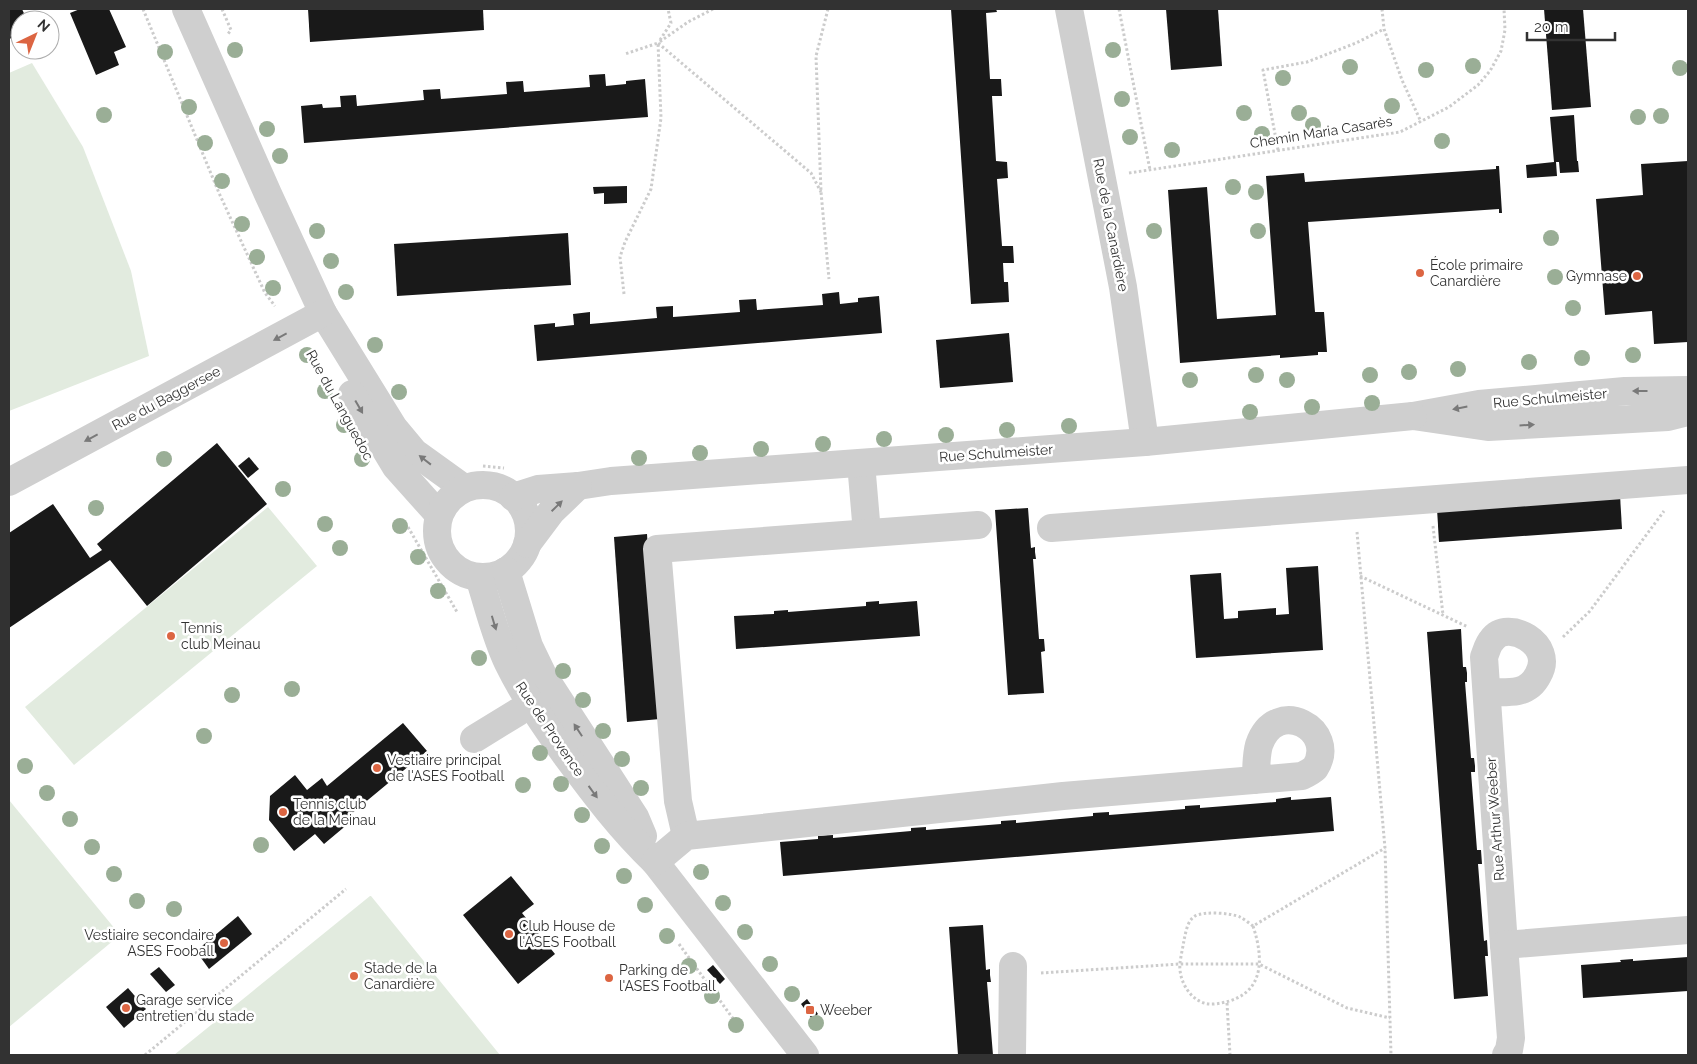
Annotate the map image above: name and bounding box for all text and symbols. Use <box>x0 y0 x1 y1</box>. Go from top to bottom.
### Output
north arrow <box>10 10 60 60</box>
scale bar <box>1527 10 1614 42</box>
text: N <box>35 16 53 35</box>
text: 20 m <box>1534 18 1569 36</box>
street label: Chemin Maria Casarès <box>1249 113 1394 151</box>
street label: Rue de la Canardière <box>1090 157 1132 293</box>
place label: École primaire Canardière <box>1430 256 1523 289</box>
marker: École primaire Canardière <box>1414 267 1426 279</box>
place label: Gymnase <box>1566 268 1627 284</box>
marker: Gymnase <box>1631 270 1643 282</box>
one-way arrow <box>273 333 288 341</box>
street label: Rue du Languedoc <box>303 347 377 463</box>
street label: Rue du Baggersee <box>109 363 223 433</box>
street label: Rue Schulmeister <box>1492 385 1608 411</box>
one-way arrow <box>1631 387 1647 395</box>
one-way arrow <box>354 400 363 413</box>
one-way arrow <box>1452 404 1468 412</box>
one-way arrow <box>1520 420 1536 428</box>
one-way arrow <box>83 434 98 442</box>
street label: Rue Schulmeister <box>938 441 1054 465</box>
one-way arrow <box>418 454 431 465</box>
one-way arrow <box>551 500 563 512</box>
one-way arrow <box>490 616 498 631</box>
place label: Tennis club Meinau <box>181 620 261 652</box>
marker: Tennis club Meinau <box>165 630 177 642</box>
street label: Rue de Provence <box>512 679 588 779</box>
one-way arrow <box>573 723 583 736</box>
place label: Vestiaire principal de l'ASES Football <box>387 752 504 784</box>
street label: Rue Arthur Weeber <box>1483 757 1507 881</box>
marker: Vestiaire principal de l'ASES Football <box>371 762 383 774</box>
one-way arrow <box>588 785 598 799</box>
place label: Tennis club de la Meinau <box>293 796 376 828</box>
marker: Tennis club de la Meinau <box>277 806 289 818</box>
place label: Club House de l'ASES Football <box>519 918 616 950</box>
place label: Vestiaire secondaire ASES Fooball <box>84 927 214 959</box>
marker: Club House de l'ASES Football <box>503 928 515 940</box>
marker: Vestiaire secondaire ASES Fooball <box>218 937 230 949</box>
place label: Stade de la Canardière <box>364 960 437 992</box>
place label: Parking de l'ASES Football <box>619 962 716 994</box>
marker: Stade de la Canardière <box>348 970 360 982</box>
marker: Parking de l'ASES Football <box>603 972 615 984</box>
place label: Garage service entretien du stade <box>136 992 254 1024</box>
marker: Garage service entretien du stade <box>120 1002 132 1014</box>
place label: Weeber <box>820 1002 872 1018</box>
marker: Weeber <box>804 1004 816 1016</box>

